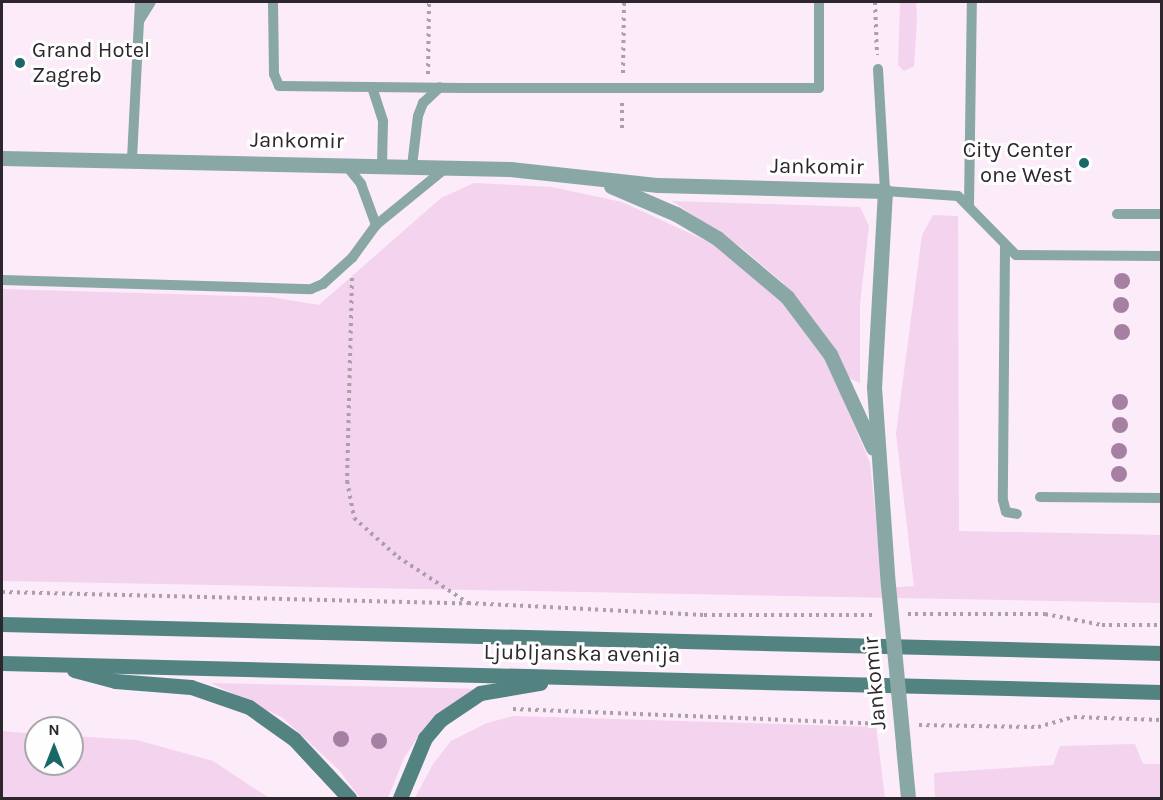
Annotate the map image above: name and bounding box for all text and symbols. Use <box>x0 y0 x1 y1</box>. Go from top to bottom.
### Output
place label: Grand Hotel Zagreb <box>32 37 150 88</box>
marker: Grand Hotel Zagreb <box>13 56 27 70</box>
street label: Jankomir <box>250 127 344 155</box>
place label: City Center one West <box>963 137 1072 188</box>
street label: Jankomir <box>770 153 864 181</box>
marker: City Center one West <box>1077 156 1091 170</box>
street label: Jankomir <box>858 635 892 731</box>
street label: Ljubljanska avenija <box>483 639 681 669</box>
north arrow <box>24 716 84 776</box>
text: N <box>48 720 60 739</box>

